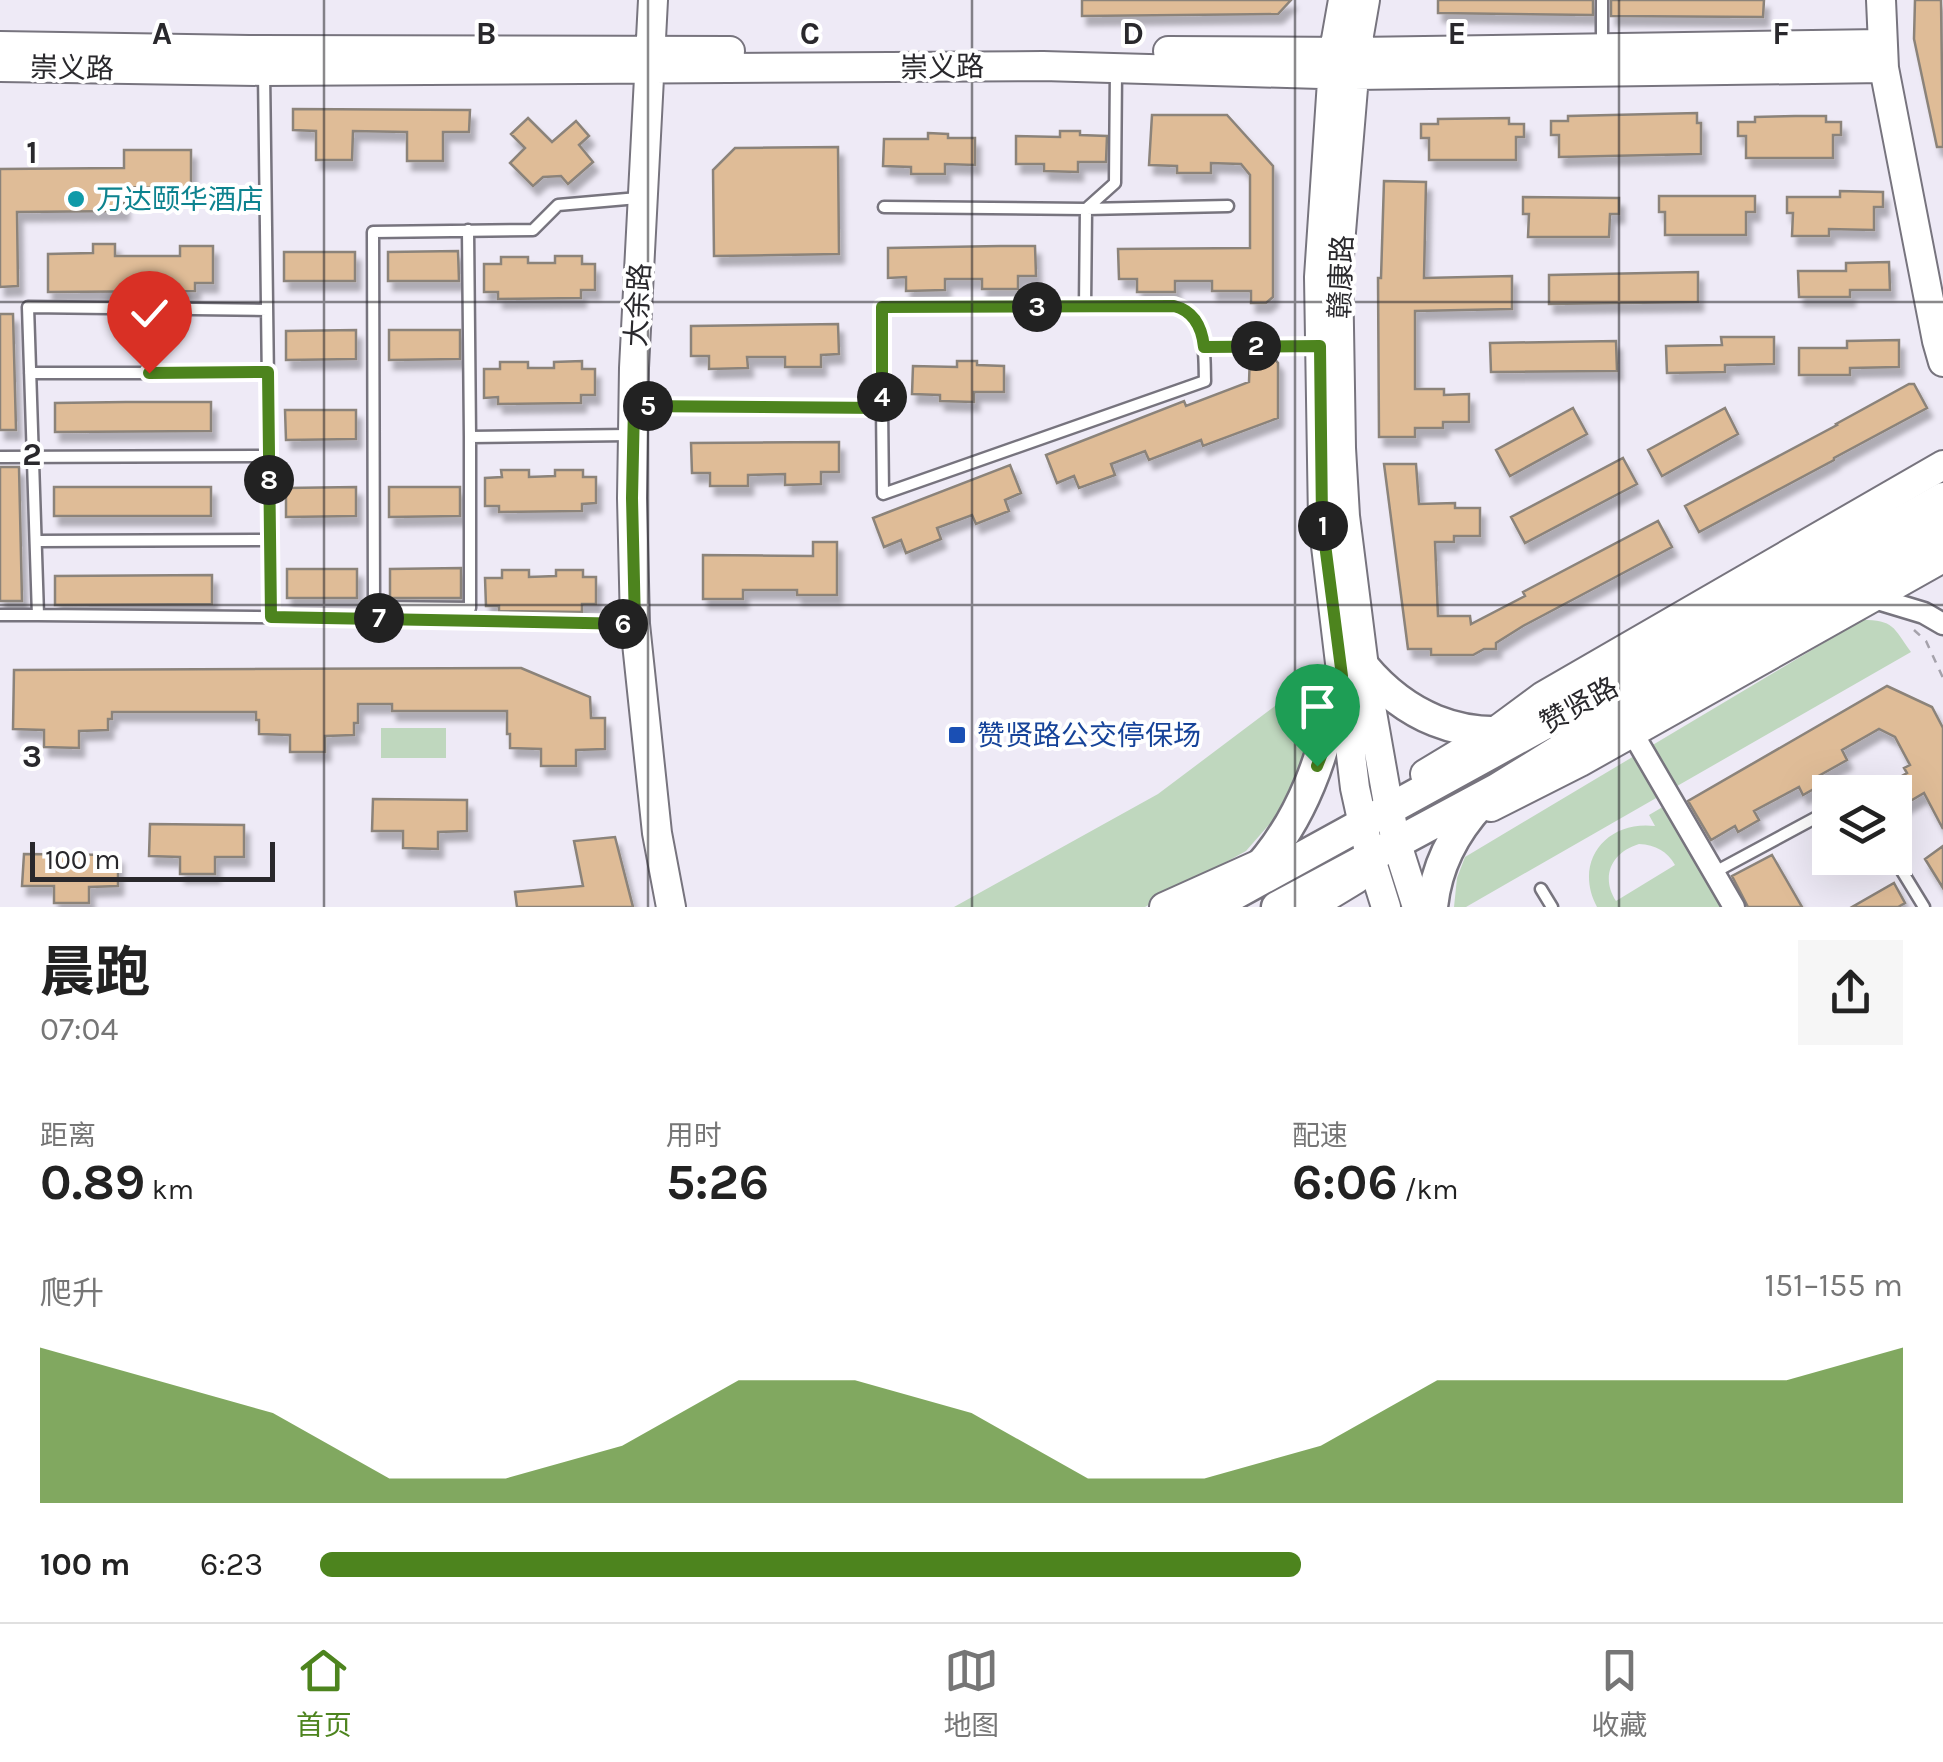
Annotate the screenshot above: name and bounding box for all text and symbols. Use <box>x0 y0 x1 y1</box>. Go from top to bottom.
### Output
text: A <box>152 15 172 52</box>
text: B <box>476 15 496 52</box>
text: C <box>800 15 820 52</box>
text: D <box>1122 15 1144 52</box>
text: E <box>1448 15 1466 52</box>
text: F <box>1772 15 1790 52</box>
street label: 崇义路 <box>900 50 984 84</box>
street label: 崇义路 <box>30 51 114 85</box>
text: 1 <box>26 134 38 171</box>
place label: 万达颐华酒店 <box>96 183 264 216</box>
marker: 万达颐华酒店 <box>65 188 87 210</box>
street label: 赣康路 <box>1323 234 1359 320</box>
street label: 大余路 <box>619 262 657 348</box>
pin <box>107 271 192 374</box>
pin: 3 <box>1012 282 1062 332</box>
icon: check <box>122 286 177 341</box>
text: 3 <box>1028 290 1046 323</box>
pin: 2 <box>1231 321 1281 371</box>
text: 2 <box>1248 329 1264 362</box>
pin: 4 <box>857 372 907 422</box>
text: 4 <box>874 380 890 413</box>
pin: 5 <box>623 381 673 431</box>
text: 5 <box>640 389 656 422</box>
text: 2 <box>22 436 42 473</box>
pin: 8 <box>244 455 294 505</box>
text: 8 <box>260 463 278 496</box>
pin: 1 <box>1298 501 1348 551</box>
text: 1 <box>1318 509 1328 542</box>
pin: 7 <box>354 593 404 643</box>
pin: 6 <box>598 599 648 649</box>
text: 7 <box>372 601 386 634</box>
text: 6 <box>615 607 632 640</box>
pin <box>1275 664 1360 767</box>
street label: 赞贤路 <box>1534 670 1624 740</box>
icon: arrive <box>1290 679 1345 734</box>
place label: 赞贤路公交停保场 <box>977 719 1201 752</box>
marker: 赞贤路公交停保场 <box>946 724 968 746</box>
text: 3 <box>22 738 42 775</box>
map controls <box>1812 775 1912 875</box>
button: layers <box>1812 775 1912 875</box>
scale bar <box>30 837 275 881</box>
text: 100 m <box>45 843 120 876</box>
button: share <box>1798 940 1903 1045</box>
text: 晨跑 <box>40 941 150 1005</box>
text: 07:04 <box>40 1011 118 1048</box>
text: 距离 <box>40 1119 96 1152</box>
text: 用时 <box>666 1119 722 1152</box>
text: 配速 <box>1292 1119 1348 1152</box>
text: 0.89 <box>40 1153 145 1212</box>
text: 5:26 <box>666 1153 769 1212</box>
text: 6:06 <box>1292 1153 1398 1212</box>
text: km <box>145 1173 194 1206</box>
text: /km <box>1398 1173 1459 1206</box>
text: 151–155 m <box>1764 1267 1903 1304</box>
text: 爬升 <box>40 1275 104 1312</box>
text: 100 m <box>40 1546 130 1583</box>
text: 6:23 <box>200 1546 263 1583</box>
tab: 首页 <box>296 1643 352 1743</box>
tab: 地图 <box>943 1643 999 1743</box>
tab: 收藏 <box>1591 1643 1647 1743</box>

